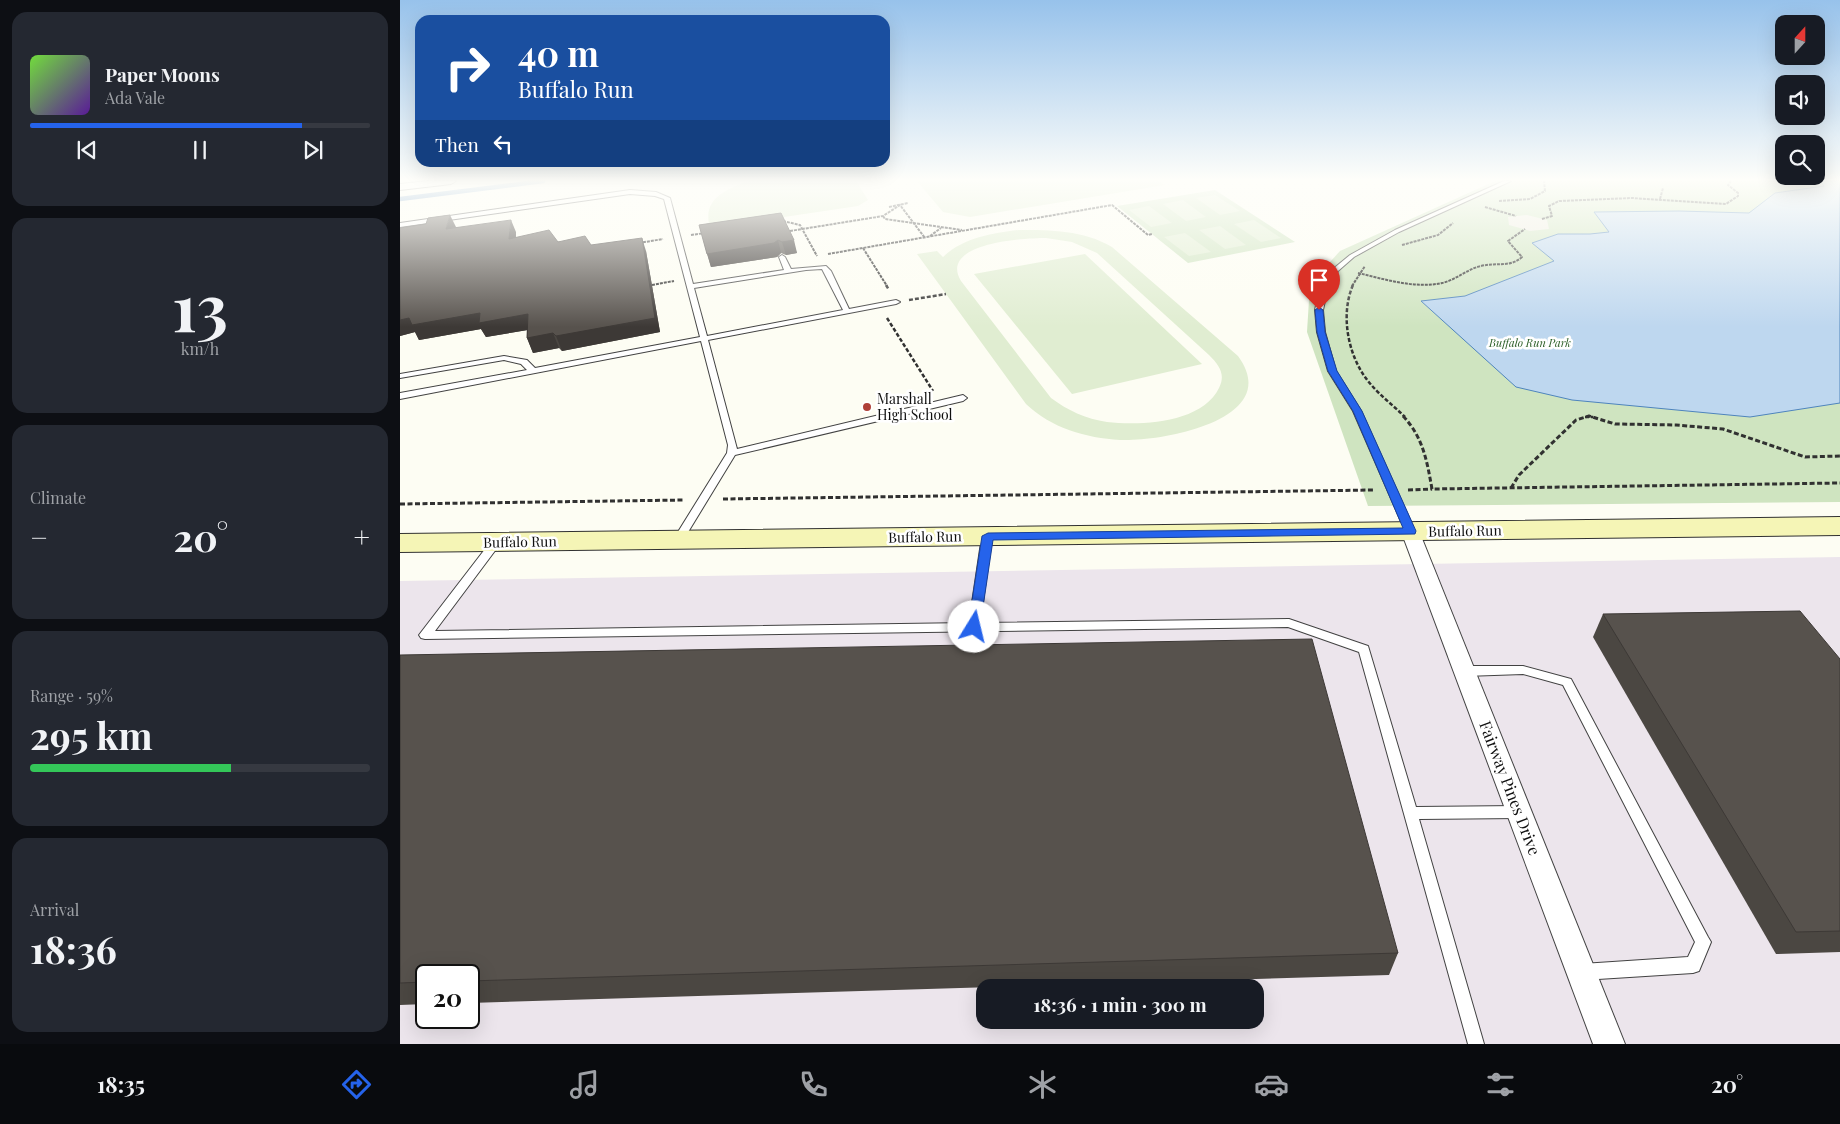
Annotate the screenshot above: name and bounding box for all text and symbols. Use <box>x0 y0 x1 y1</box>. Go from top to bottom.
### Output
north arrow <box>1775 15 1825 65</box>
map controls <box>1775 15 1825 185</box>
text: 40 m <box>518 29 599 76</box>
icon: right <box>435 35 500 100</box>
text: Paper Moons <box>105 61 220 87</box>
text: Buffalo Run <box>518 74 634 104</box>
button: sound <box>1775 75 1825 125</box>
text: Ada Vale <box>105 87 165 108</box>
icon: left <box>489 130 517 158</box>
text: Then <box>435 131 479 157</box>
button: search <box>1775 135 1825 185</box>
icon: previous <box>73 136 101 164</box>
icon: pause <box>186 136 214 164</box>
icon: next <box>299 136 327 164</box>
pin <box>1298 259 1340 310</box>
text: 13 <box>172 262 228 348</box>
icon: arrive <box>1305 266 1333 294</box>
park label: Buffalo Run Park <box>1488 335 1571 350</box>
text: km/h <box>181 338 219 359</box>
place label: Marshall High School <box>877 389 953 424</box>
marker: Marshall High School <box>861 401 873 413</box>
text: Climate <box>30 487 86 508</box>
text: 20° <box>173 511 228 562</box>
text: − <box>30 518 48 555</box>
text: + <box>354 518 370 555</box>
street label: Buffalo Run <box>1428 520 1503 541</box>
street label: Buffalo Run <box>888 526 963 547</box>
street label: Buffalo Run <box>483 531 558 552</box>
position arrow <box>947 600 999 652</box>
text: Range · 59% <box>30 685 113 706</box>
text: 295 km <box>30 709 153 760</box>
street label: Fairway Pines Drive <box>1475 718 1546 858</box>
text: Arrival <box>30 899 79 920</box>
text: 18:36 <box>30 923 117 974</box>
speed limit sign: 20 <box>415 964 480 1029</box>
text: 18:36 · 1 min · 300 m <box>1033 991 1207 1017</box>
icon: directions <box>339 1067 374 1102</box>
icon: music <box>567 1067 602 1102</box>
icon: phone <box>796 1067 831 1102</box>
icon: climate <box>1025 1067 1060 1102</box>
icon: car <box>1254 1067 1289 1102</box>
icon: filters <box>1483 1067 1518 1102</box>
text: 18:35 <box>97 1069 145 1099</box>
text: 20° <box>1711 1069 1743 1099</box>

